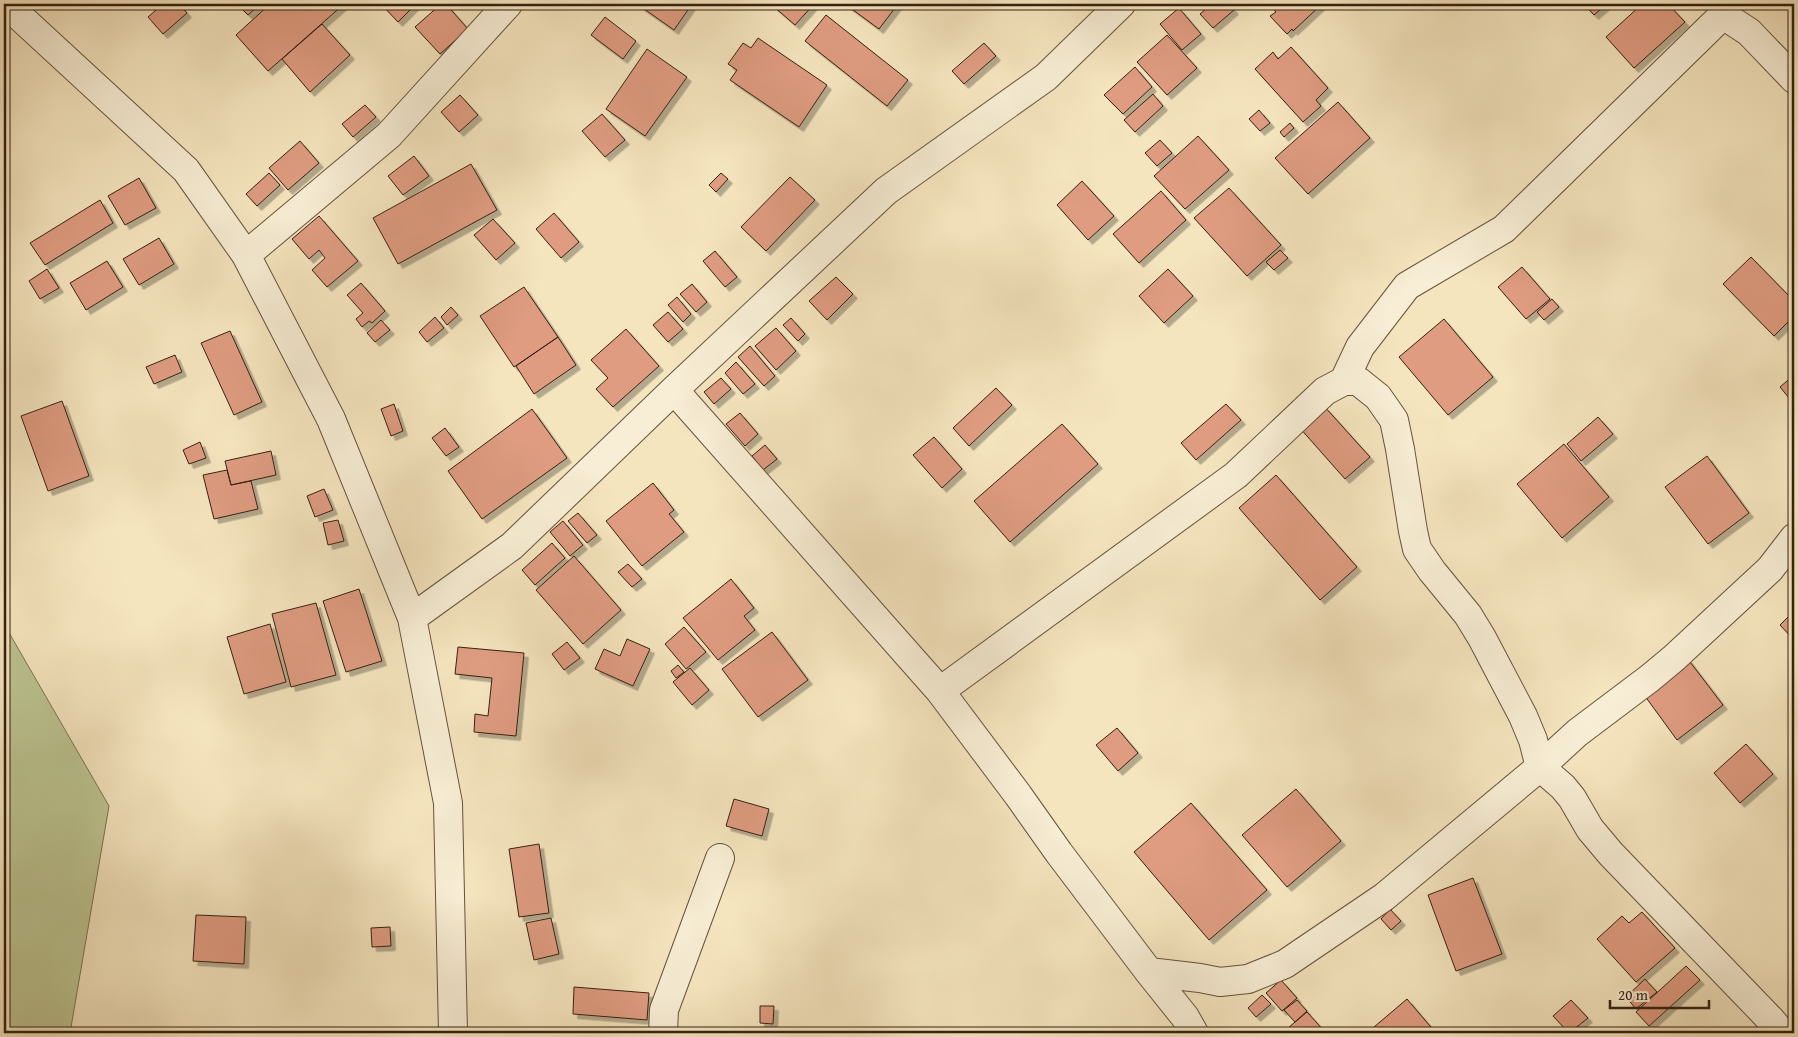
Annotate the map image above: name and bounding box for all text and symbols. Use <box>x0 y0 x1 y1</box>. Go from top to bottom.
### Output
scale bar <box>1610 977 1709 1009</box>
text: 20 m <box>1618 984 1649 1005</box>

